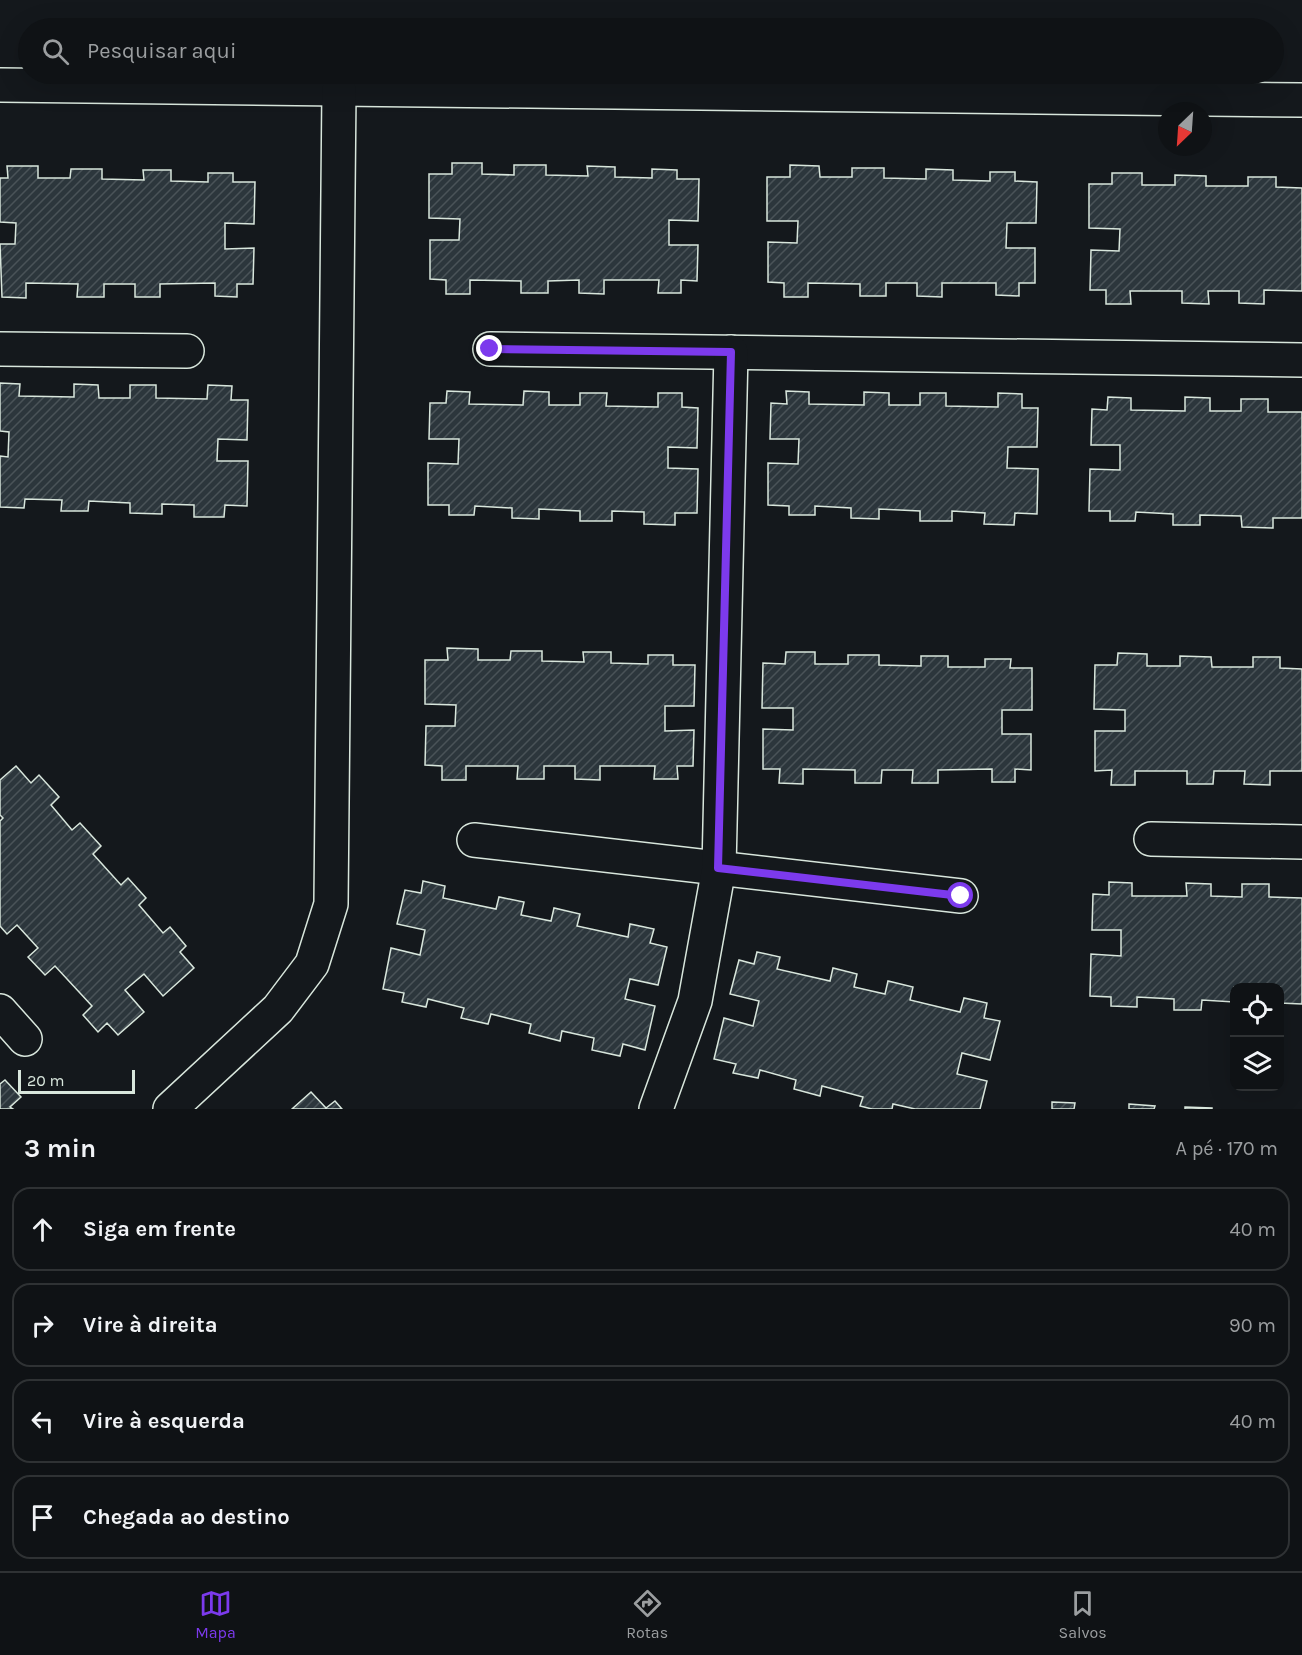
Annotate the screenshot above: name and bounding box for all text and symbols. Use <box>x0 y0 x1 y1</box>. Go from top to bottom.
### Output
search box <box>18 18 1284 84</box>
icon: search <box>39 35 72 68</box>
text: Pesquisar aqui <box>87 38 236 64</box>
north arrow <box>1158 102 1212 156</box>
route end <box>476 335 502 361</box>
route start <box>947 882 973 908</box>
map controls <box>1230 983 1284 1091</box>
button: locate <box>1230 983 1284 1037</box>
button: layers <box>1230 1037 1284 1091</box>
scale bar <box>18 1067 135 1094</box>
text: 20 m <box>27 1071 65 1090</box>
text: 3 min <box>24 1133 96 1164</box>
text: A pé · 170 m <box>1175 1137 1278 1160</box>
icon: ahead <box>26 1213 59 1246</box>
text: Siga em frente <box>83 1216 236 1242</box>
text: 40 m <box>1230 1218 1276 1241</box>
icon: right <box>26 1309 59 1342</box>
text: Vire à direita <box>83 1312 218 1338</box>
text: 90 m <box>1229 1314 1276 1337</box>
icon: left <box>26 1405 59 1438</box>
text: Vire à esquerda <box>83 1408 245 1434</box>
text: 40 m <box>1230 1410 1276 1433</box>
icon: arrive <box>26 1501 59 1534</box>
text: Chegada ao destino <box>83 1504 290 1530</box>
tab: Mapa <box>195 1587 236 1642</box>
tab: Rotas <box>626 1587 668 1642</box>
tab: Salvos <box>1059 1587 1107 1642</box>

